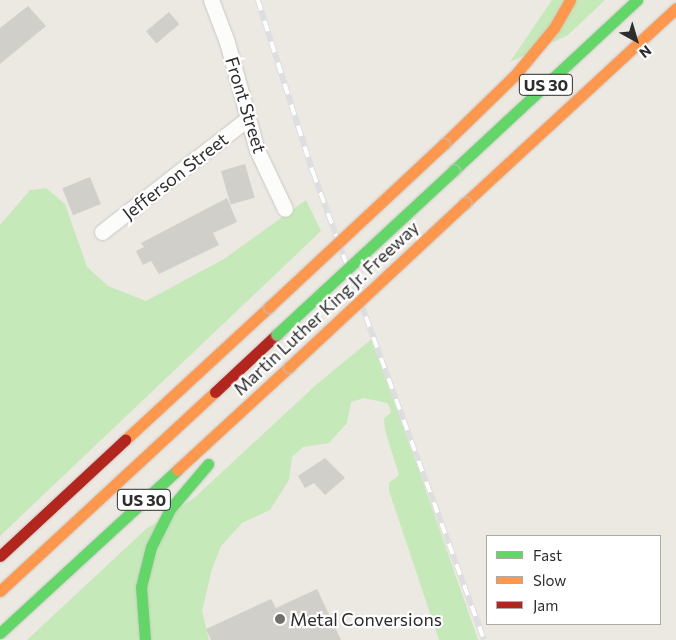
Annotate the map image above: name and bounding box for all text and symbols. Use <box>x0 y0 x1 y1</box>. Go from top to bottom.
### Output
north arrow <box>611 15 661 65</box>
text: N <box>636 42 655 62</box>
street label: Front Street <box>221 54 271 156</box>
road number: US 30 <box>518 72 574 98</box>
street label: Jefferson Street <box>118 128 232 224</box>
street label: Martin Luther King Jr. Freeway <box>229 216 423 400</box>
road number: US 30 <box>116 486 172 514</box>
legend <box>486 535 661 625</box>
text: Fast <box>533 546 562 564</box>
text: Slow <box>533 571 566 589</box>
text: Jam <box>533 596 558 614</box>
place label: Metal Conversions <box>290 608 442 630</box>
marker: Metal Conversions <box>274 613 286 625</box>

